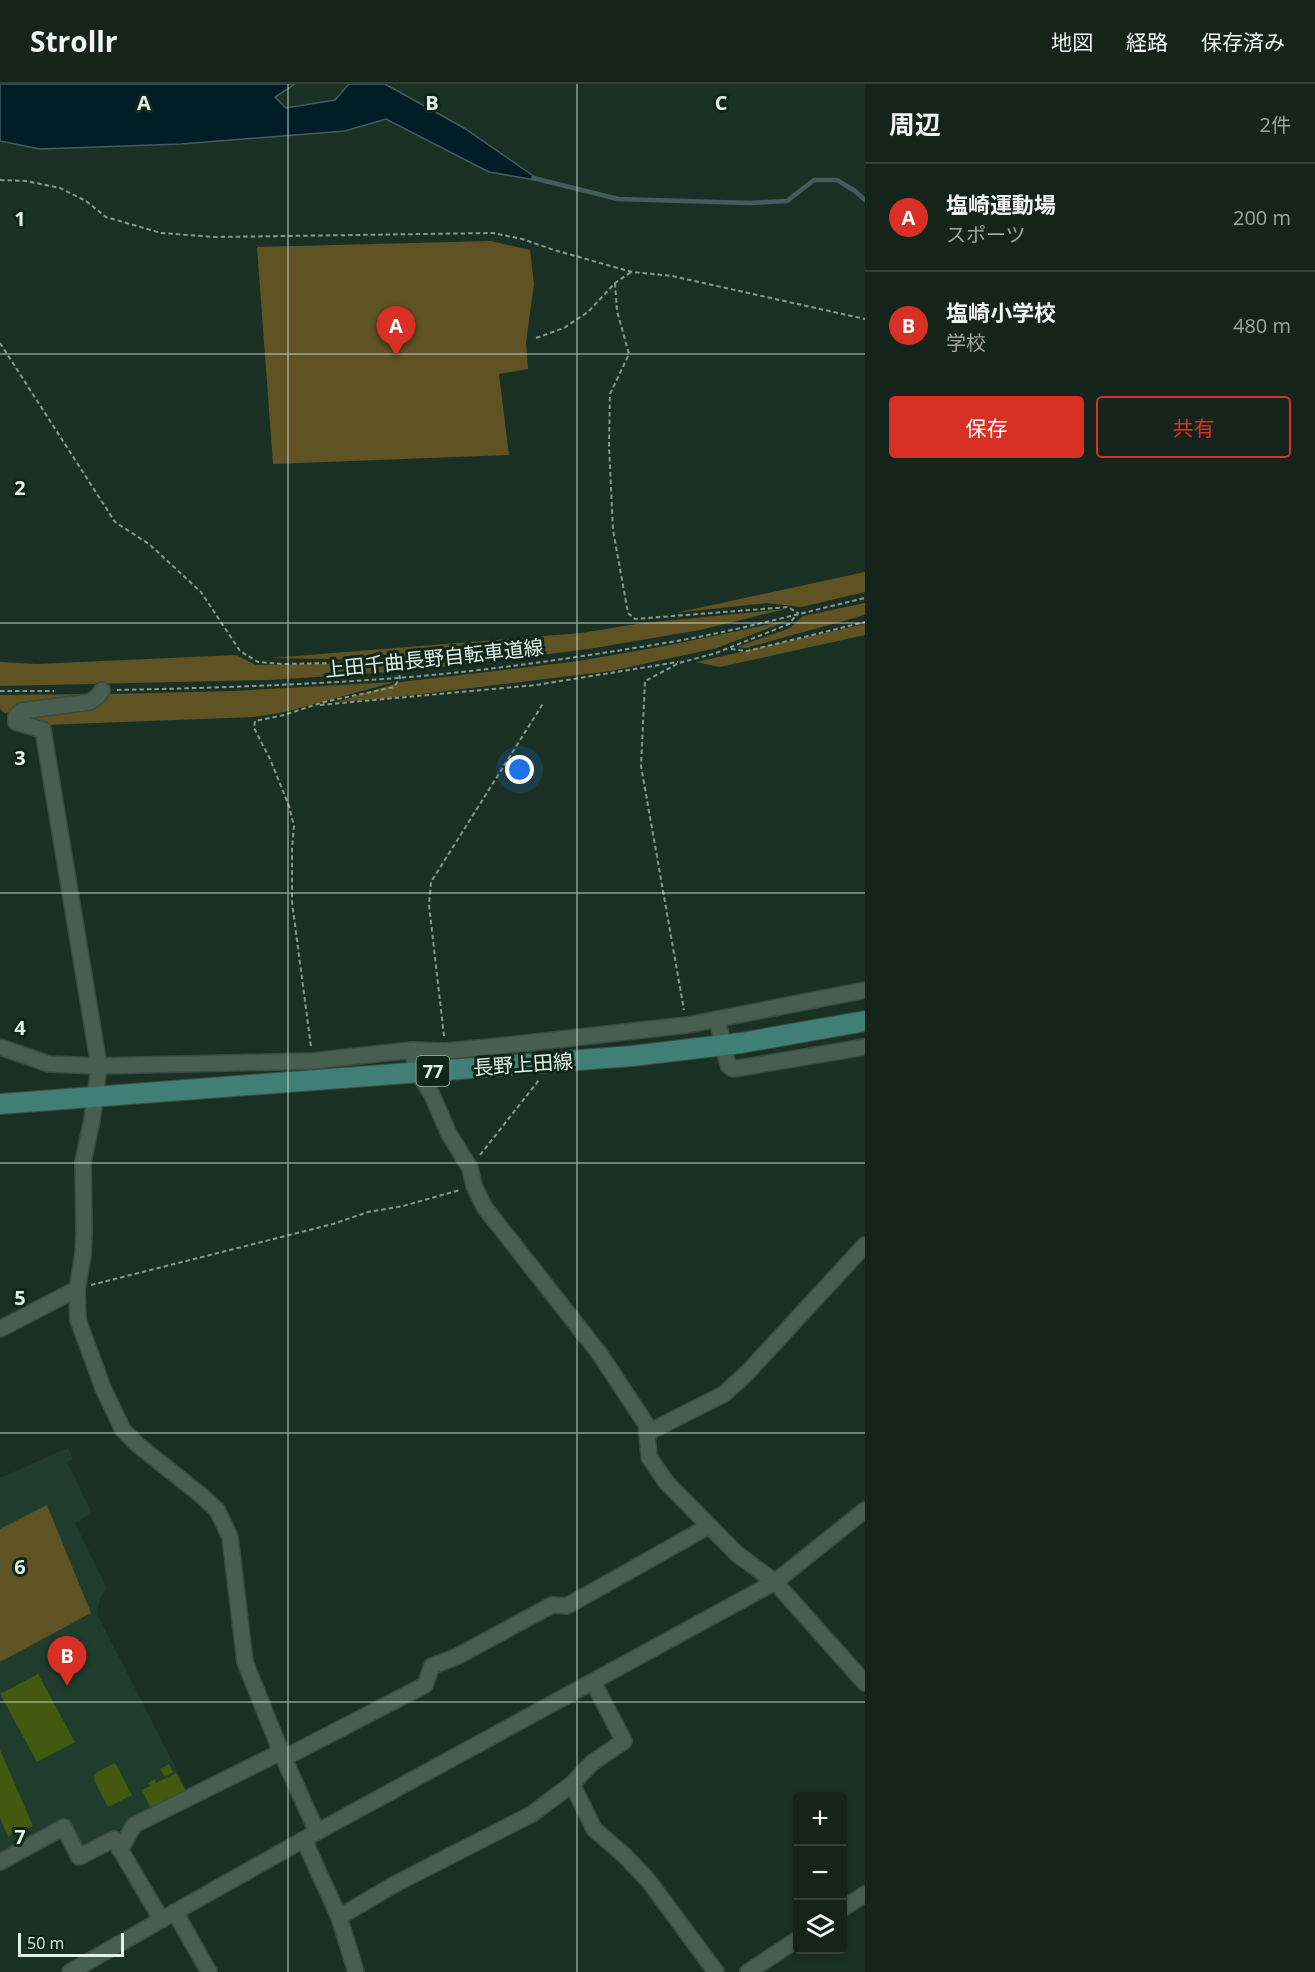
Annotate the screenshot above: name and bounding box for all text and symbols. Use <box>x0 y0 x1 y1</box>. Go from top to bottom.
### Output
text: Strollr <box>30 22 117 60</box>
text: 地図 <box>1051 28 1093 56</box>
text: 経路 <box>1126 28 1168 56</box>
text: 保存済み <box>1201 28 1285 56</box>
text: A <box>137 89 151 116</box>
text: B <box>425 89 439 116</box>
text: C <box>715 89 728 116</box>
text: 周辺 <box>889 106 941 142</box>
text: 2件 <box>1260 111 1291 138</box>
text: 塩崎運動場 <box>946 189 1056 219</box>
text: A <box>902 204 915 231</box>
text: 200 m <box>1233 204 1291 231</box>
text: 1 <box>14 205 26 232</box>
text: スポーツ <box>946 221 1026 248</box>
text: 塩崎小学校 <box>946 297 1056 327</box>
pin: A <box>376 306 416 356</box>
text: B <box>902 312 915 339</box>
text: 480 m <box>1233 312 1291 339</box>
text: 学校 <box>946 329 986 356</box>
button: 保存 <box>889 396 1084 458</box>
button: 共有 <box>1096 396 1291 458</box>
text: 2 <box>14 474 26 501</box>
street label: 上田千曲長野自転車道線 <box>323 633 545 683</box>
text: 3 <box>14 744 26 771</box>
your location <box>505 755 534 784</box>
text: 4 <box>14 1014 26 1041</box>
street label: 長野上田線 <box>472 1047 574 1081</box>
road number: 77 <box>416 1056 450 1086</box>
text: 5 <box>14 1284 26 1311</box>
text: 6 <box>14 1553 26 1580</box>
pin: B <box>48 1636 86 1686</box>
map controls <box>793 1792 847 1954</box>
button: + <box>793 1792 847 1846</box>
text: 7 <box>14 1823 26 1850</box>
button: − <box>793 1846 847 1900</box>
button: layers <box>793 1900 847 1954</box>
scale bar <box>18 1930 124 1958</box>
text: 50 m <box>27 1932 64 1954</box>

